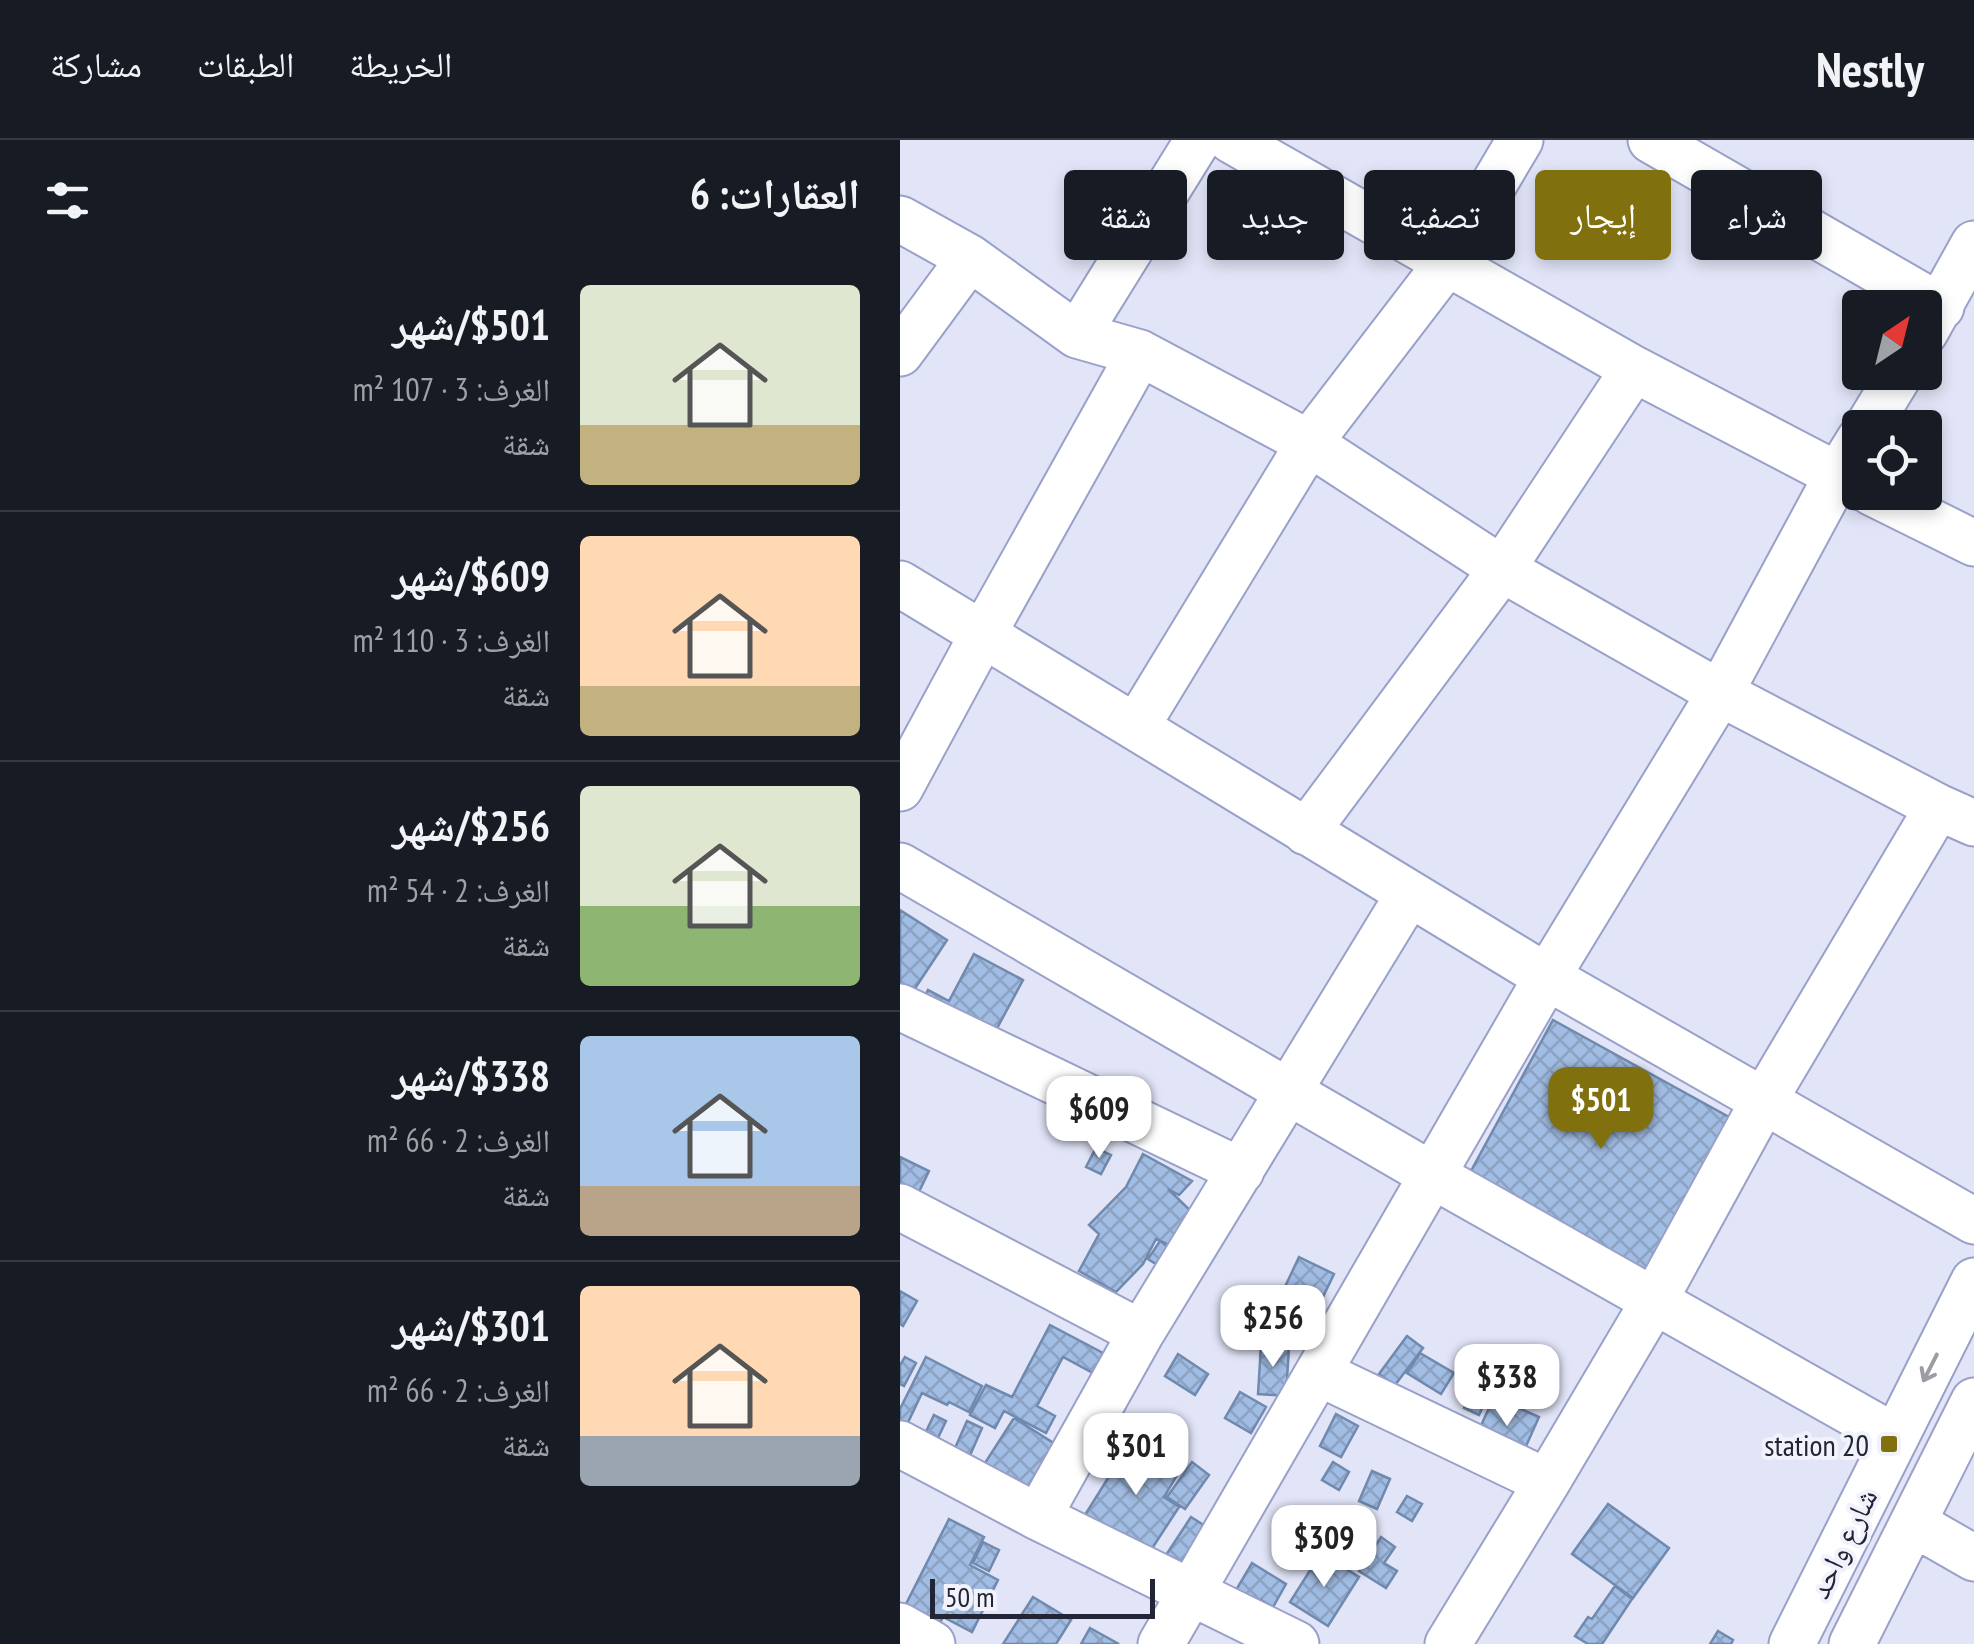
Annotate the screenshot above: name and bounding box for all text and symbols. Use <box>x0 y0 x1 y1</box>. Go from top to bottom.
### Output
text: Nestly <box>1816 38 1924 100</box>
text: مشاركة <box>50 41 142 87</box>
text: الطبقات <box>197 41 294 87</box>
text: الخريطة <box>349 41 452 87</box>
text: العقارات: 6 <box>690 166 860 221</box>
chip: شقة <box>1064 170 1187 260</box>
chip: جديد <box>1207 170 1344 260</box>
chip: تصفية <box>1364 170 1515 260</box>
chip: إيجار <box>1535 170 1671 260</box>
chip: شراء <box>1691 170 1822 260</box>
icon: filters <box>40 173 95 228</box>
north arrow <box>1842 290 1942 390</box>
map controls <box>1842 290 1942 510</box>
text: $501/شهر <box>392 297 550 352</box>
icon: home <box>660 325 780 445</box>
text: الغرف: 3 · 107 m² <box>353 368 550 410</box>
button: locate <box>1842 410 1942 510</box>
text: شقة <box>502 422 550 464</box>
text: $609/شهر <box>392 548 550 603</box>
icon: home <box>660 576 780 696</box>
text: الغرف: 3 · 110 m² <box>353 619 550 661</box>
text: شقة <box>502 673 550 715</box>
text: $256/شهر <box>392 798 550 853</box>
icon: home <box>660 826 780 946</box>
text: الغرف: 2 · 54 m² <box>367 869 550 911</box>
text: شقة <box>502 923 550 965</box>
text: $338/شهر <box>392 1048 550 1103</box>
pin: $501 <box>1542 1067 1660 1152</box>
icon: home <box>660 1076 780 1196</box>
pin: $609 <box>1040 1076 1158 1161</box>
text: $501 <box>1570 1078 1632 1120</box>
text: $609 <box>1068 1087 1130 1129</box>
text: الغرف: 2 · 66 m² <box>367 1119 550 1161</box>
text: شقة <box>502 1173 550 1215</box>
pin: $256 <box>1214 1285 1332 1370</box>
text: $256 <box>1242 1296 1304 1338</box>
text: $301/شهر <box>392 1298 550 1353</box>
icon: home <box>660 1326 780 1446</box>
pin: $338 <box>1448 1344 1566 1429</box>
one-way arrow <box>1920 1353 1939 1383</box>
text: $338 <box>1476 1355 1538 1397</box>
text: الغرف: 2 · 66 m² <box>367 1369 550 1411</box>
pin: $301 <box>1077 1413 1195 1498</box>
text: شقة <box>502 1423 550 1465</box>
text: $301 <box>1105 1424 1167 1466</box>
place label: station 20 <box>1764 1425 1869 1464</box>
marker: station 20 <box>1878 1433 1900 1455</box>
street label: شارع واحد <box>1799 1481 1886 1605</box>
pin: $309 <box>1265 1505 1383 1590</box>
text: $309 <box>1293 1516 1355 1558</box>
scale bar <box>930 1574 1155 1618</box>
text: 50 m <box>945 1578 994 1615</box>

